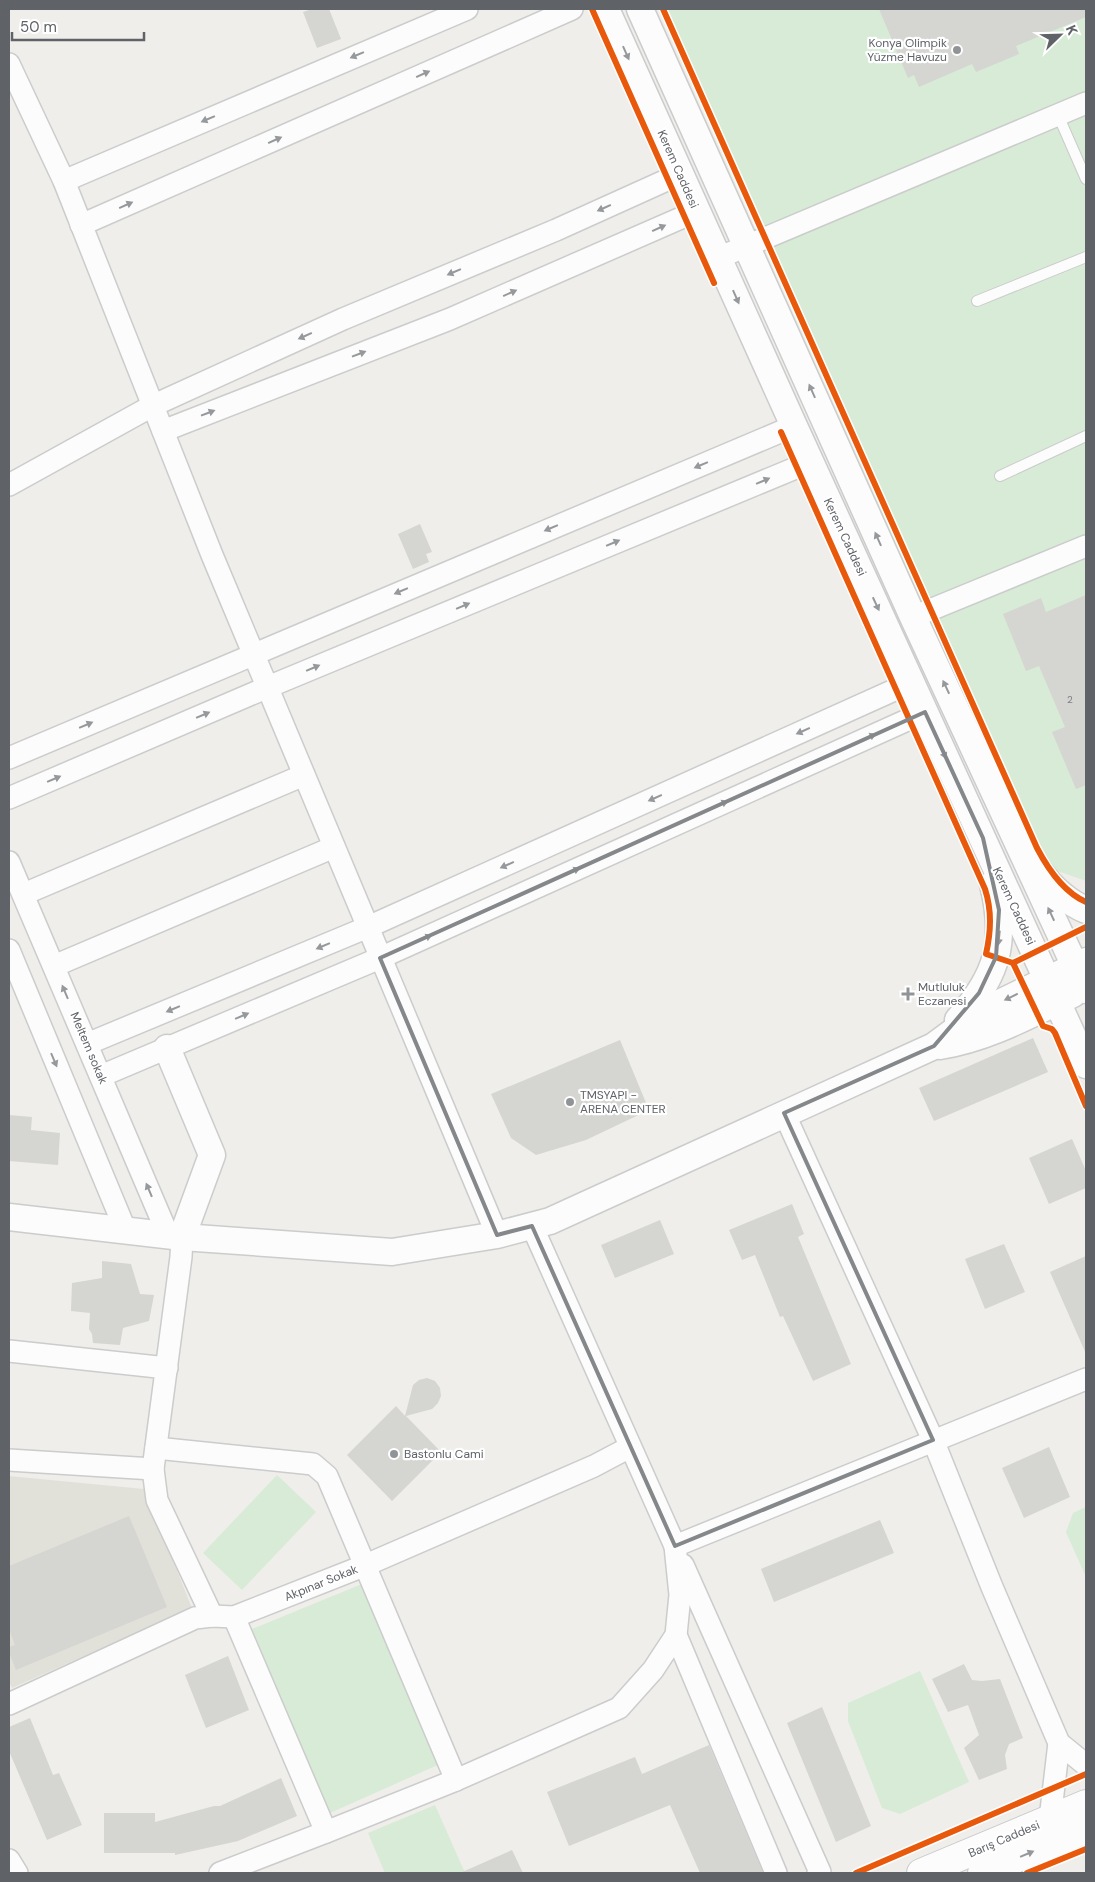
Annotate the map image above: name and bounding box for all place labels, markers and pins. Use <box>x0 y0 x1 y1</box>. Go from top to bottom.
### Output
place label: Konya Olimpik Yüzme Havuzu <box>867 35 947 65</box>
marker: Konya Olimpik Yüzme Havuzu <box>951 44 963 56</box>
place label: Mutluluk Eczanesi <box>918 979 966 1009</box>
marker: Mutluluk Eczanesi <box>902 988 914 1000</box>
place label: TMSYAPI - ARENA CENTER <box>580 1087 666 1117</box>
marker: TMSYAPI - ARENA CENTER <box>564 1096 576 1108</box>
place label: Bastonlu Cami <box>404 1446 484 1462</box>
marker: Bastonlu Cami <box>388 1448 400 1460</box>

